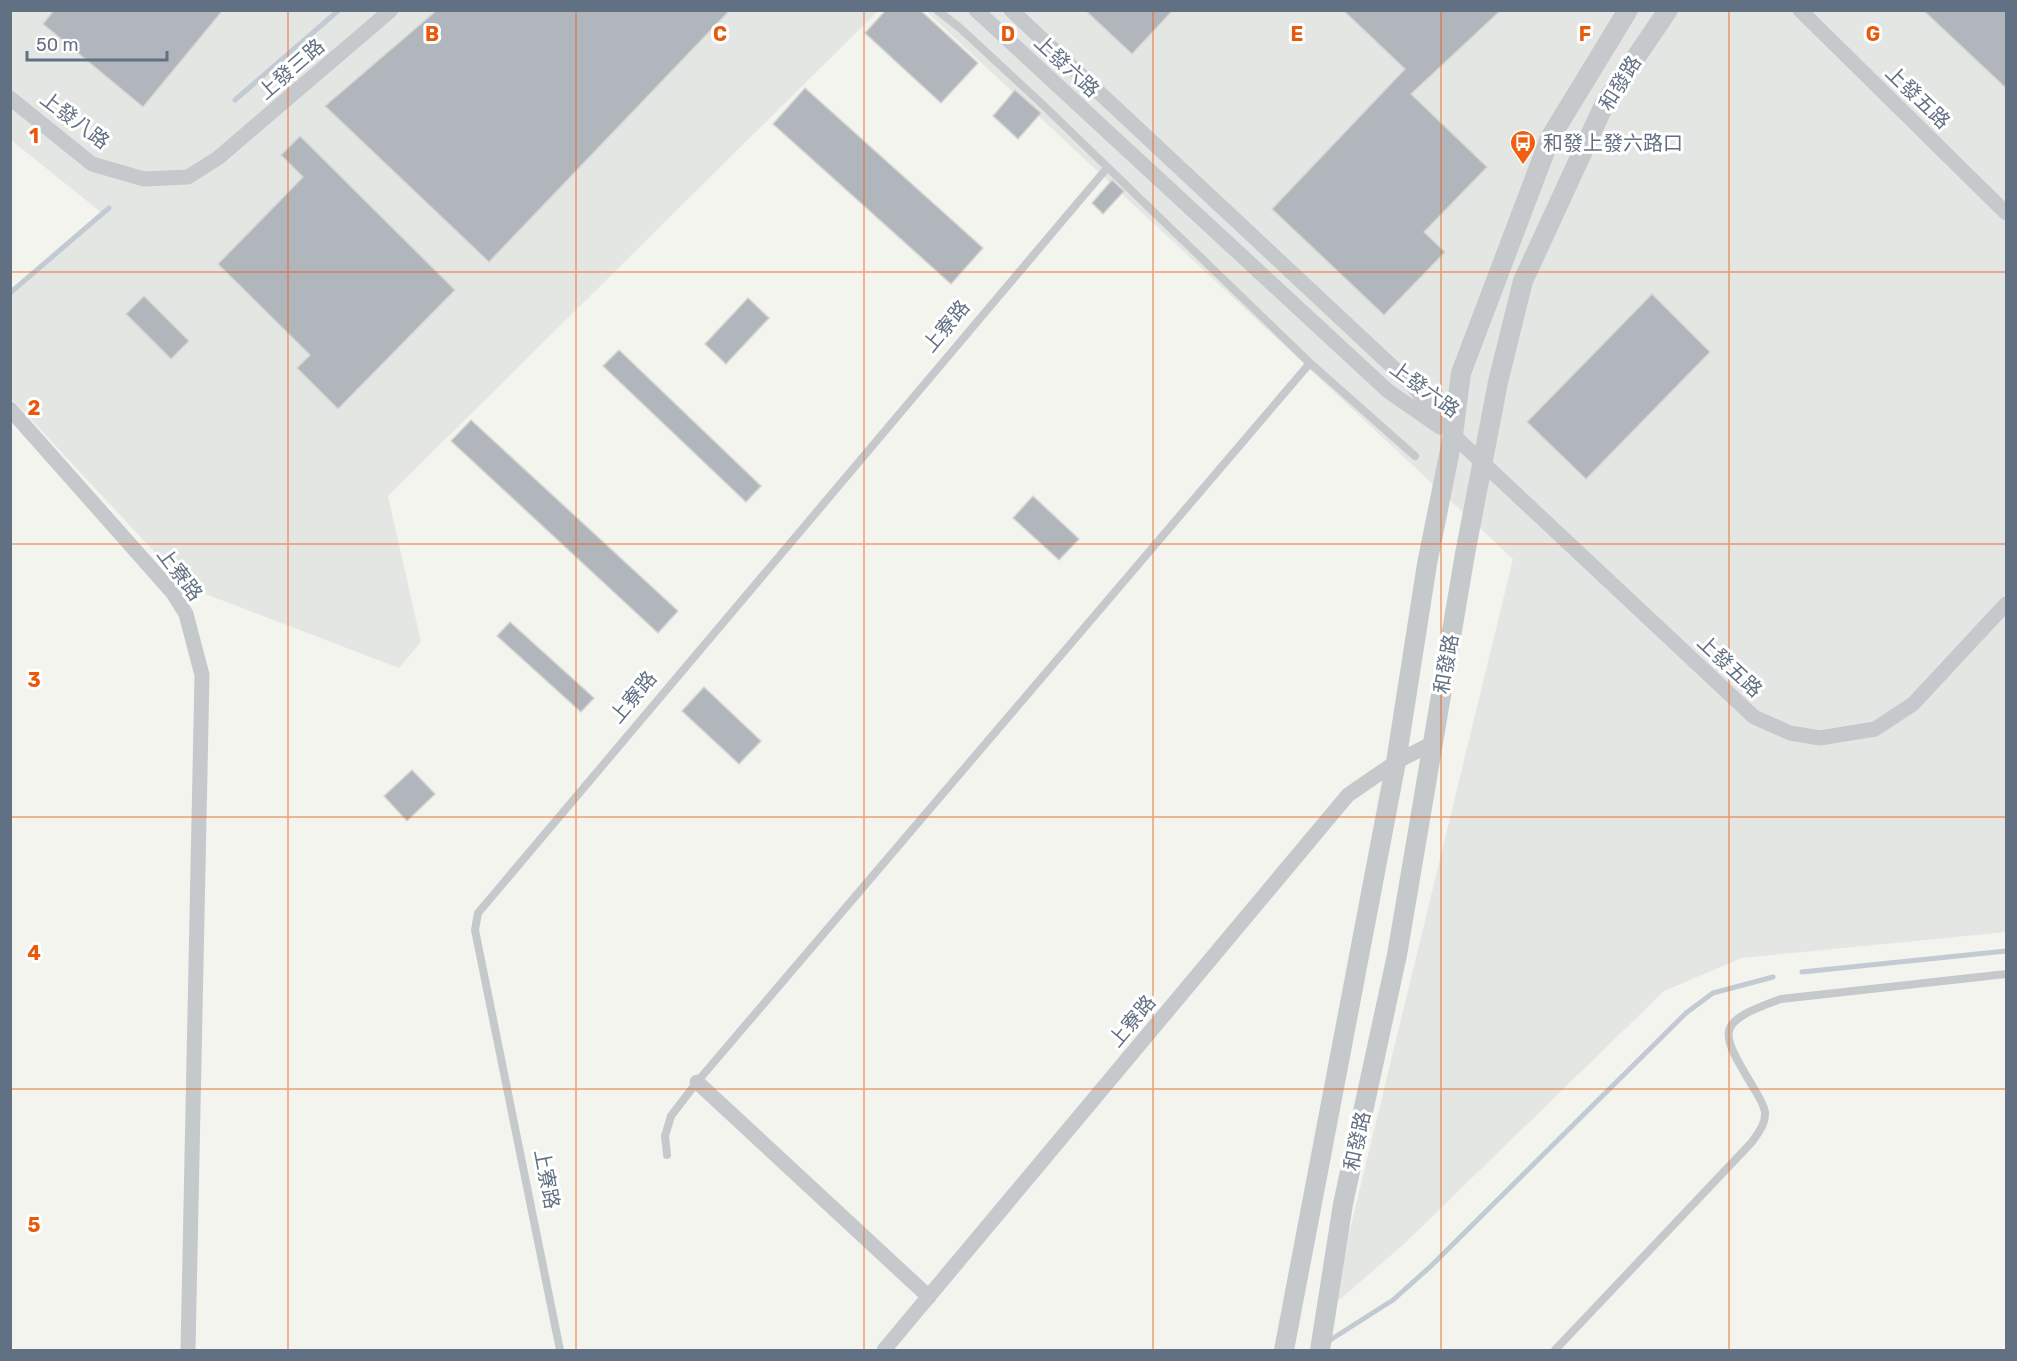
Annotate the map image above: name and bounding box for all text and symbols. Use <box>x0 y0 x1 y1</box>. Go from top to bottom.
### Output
text: B <box>425 22 439 46</box>
text: C <box>713 22 727 46</box>
text: D <box>1001 22 1015 46</box>
text: E <box>1291 22 1303 46</box>
text: F <box>1579 22 1591 46</box>
text: G <box>1866 22 1880 46</box>
scale bar <box>27 24 166 62</box>
street label: 上發六路 <box>1030 30 1104 102</box>
text: 50 m <box>36 34 79 56</box>
street label: 上發三路 <box>253 34 329 104</box>
street label: 和發路 <box>1594 51 1646 115</box>
street label: 上發五路 <box>1881 61 1955 133</box>
street label: 上發八路 <box>36 86 114 154</box>
text: 1 <box>29 124 39 148</box>
bus stop icon: 和發上發六路口 <box>1508 128 1538 166</box>
place label: 和發上發六路口 <box>1543 131 1683 155</box>
street label: 上寮路 <box>918 295 974 357</box>
street label: 上發六路 <box>1386 356 1464 422</box>
text: 2 <box>28 396 41 420</box>
street label: 上寮路 <box>152 543 208 605</box>
street label: 上發五路 <box>1693 630 1767 702</box>
street label: 和發路 <box>1429 632 1463 696</box>
street label: 上寮路 <box>605 666 661 728</box>
text: 3 <box>27 668 41 692</box>
text: 4 <box>27 941 41 965</box>
street label: 上寮路 <box>1104 990 1160 1052</box>
street label: 和發路 <box>1339 1109 1375 1173</box>
street label: 上寮路 <box>529 1147 565 1211</box>
text: 5 <box>28 1213 41 1237</box>

